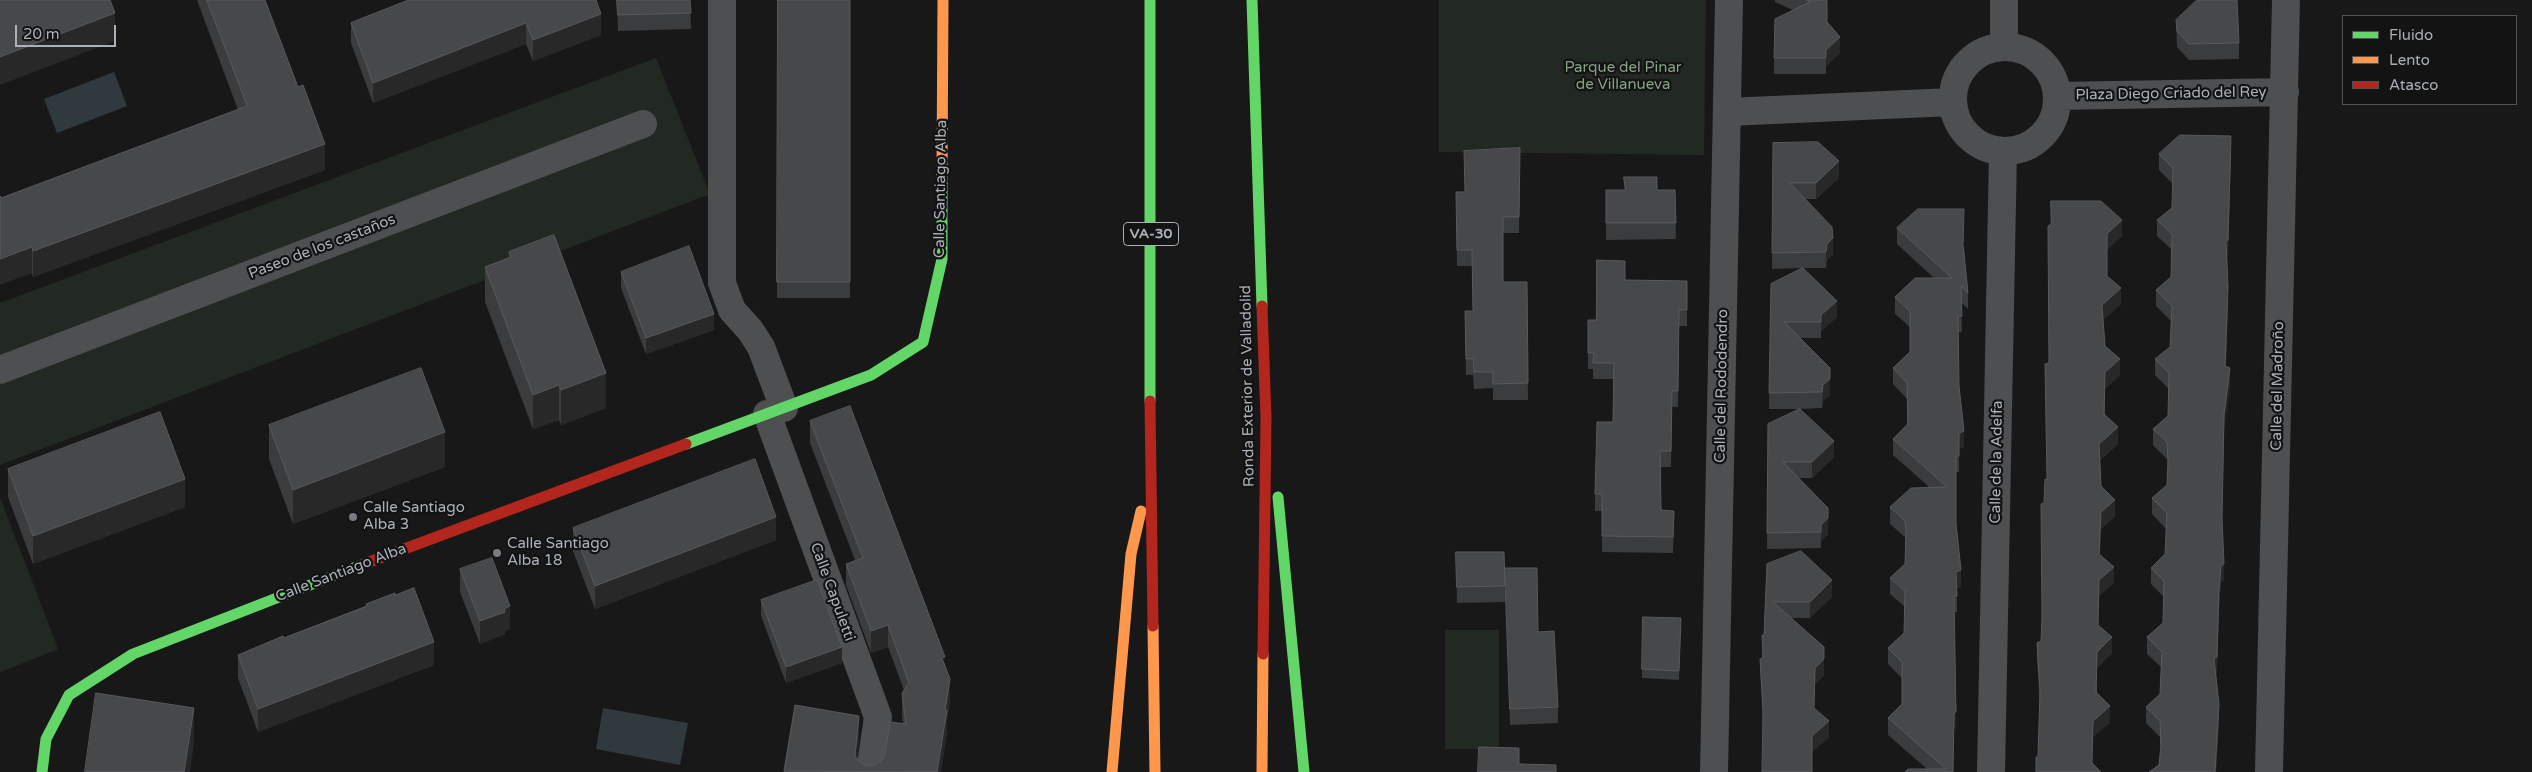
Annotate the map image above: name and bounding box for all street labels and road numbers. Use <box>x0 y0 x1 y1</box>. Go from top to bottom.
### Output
street label: Plaza Diego Criado del Rey <box>2075 83 2267 105</box>
street label: Calle Santiago Alba <box>931 120 951 258</box>
street label: Paseo de los castaños <box>246 211 398 283</box>
road number: VA-30 <box>1124 222 1178 245</box>
street label: Ronda Exterior de Valladolid <box>1237 285 1259 487</box>
street label: Calle del Rododendro <box>1712 309 1732 463</box>
street label: Calle del Madroño <box>2268 321 2288 451</box>
street label: Calle de la Adelfa <box>1987 400 2007 524</box>
street label: Calle Santiago Alba <box>273 540 409 606</box>
street label: Calle Capuletti <box>806 540 858 644</box>

